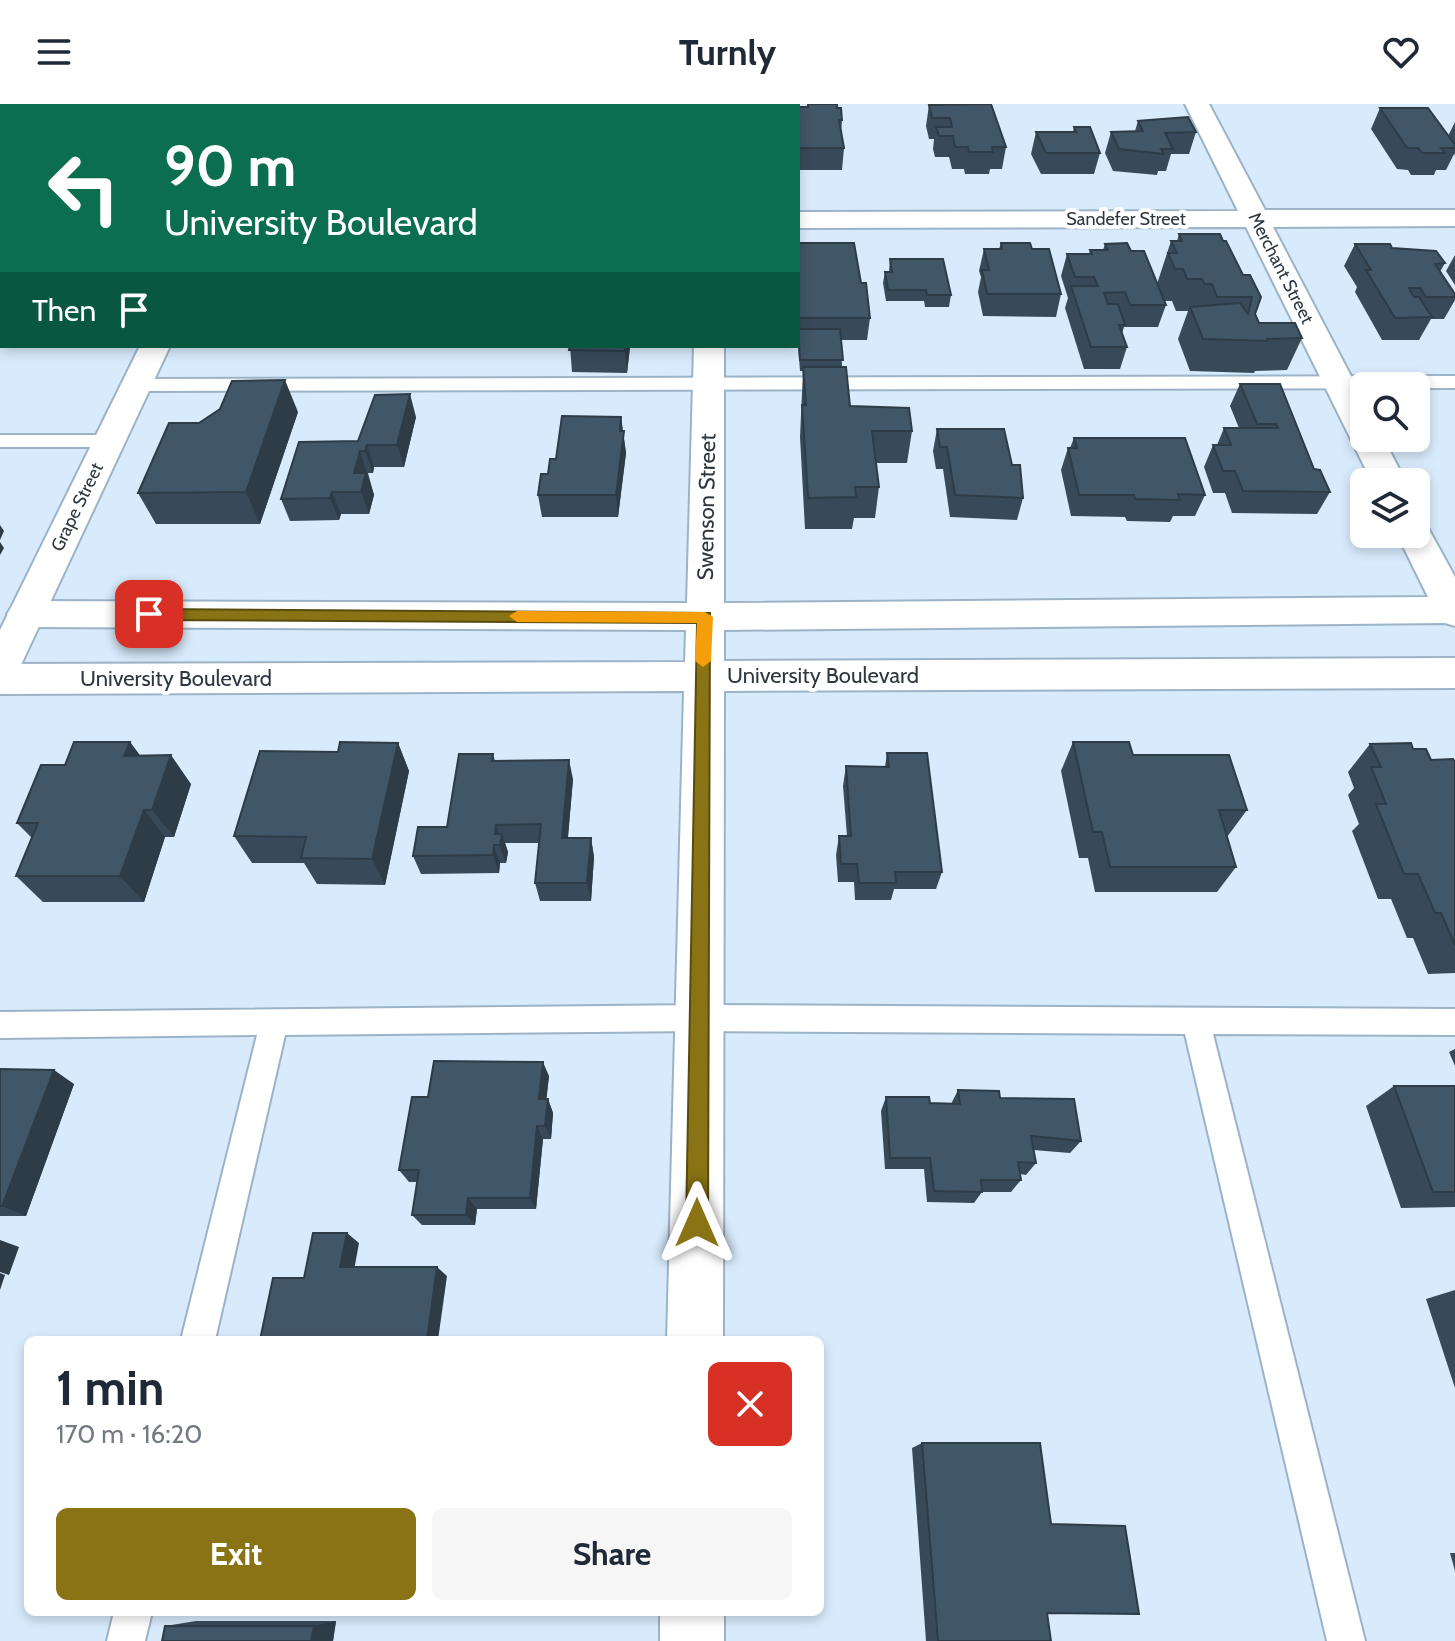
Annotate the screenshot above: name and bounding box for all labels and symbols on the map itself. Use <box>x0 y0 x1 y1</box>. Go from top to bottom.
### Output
street label: Sandefer Street <box>1066 208 1186 230</box>
street label: Merchant Street <box>1244 209 1318 327</box>
street label: Swenson Street <box>692 433 721 581</box>
street label: Grape Street <box>46 459 108 555</box>
pin <box>115 580 183 648</box>
street label: University Boulevard <box>727 662 919 689</box>
street label: University Boulevard <box>80 665 272 692</box>
position arrow <box>655 1181 739 1265</box>

